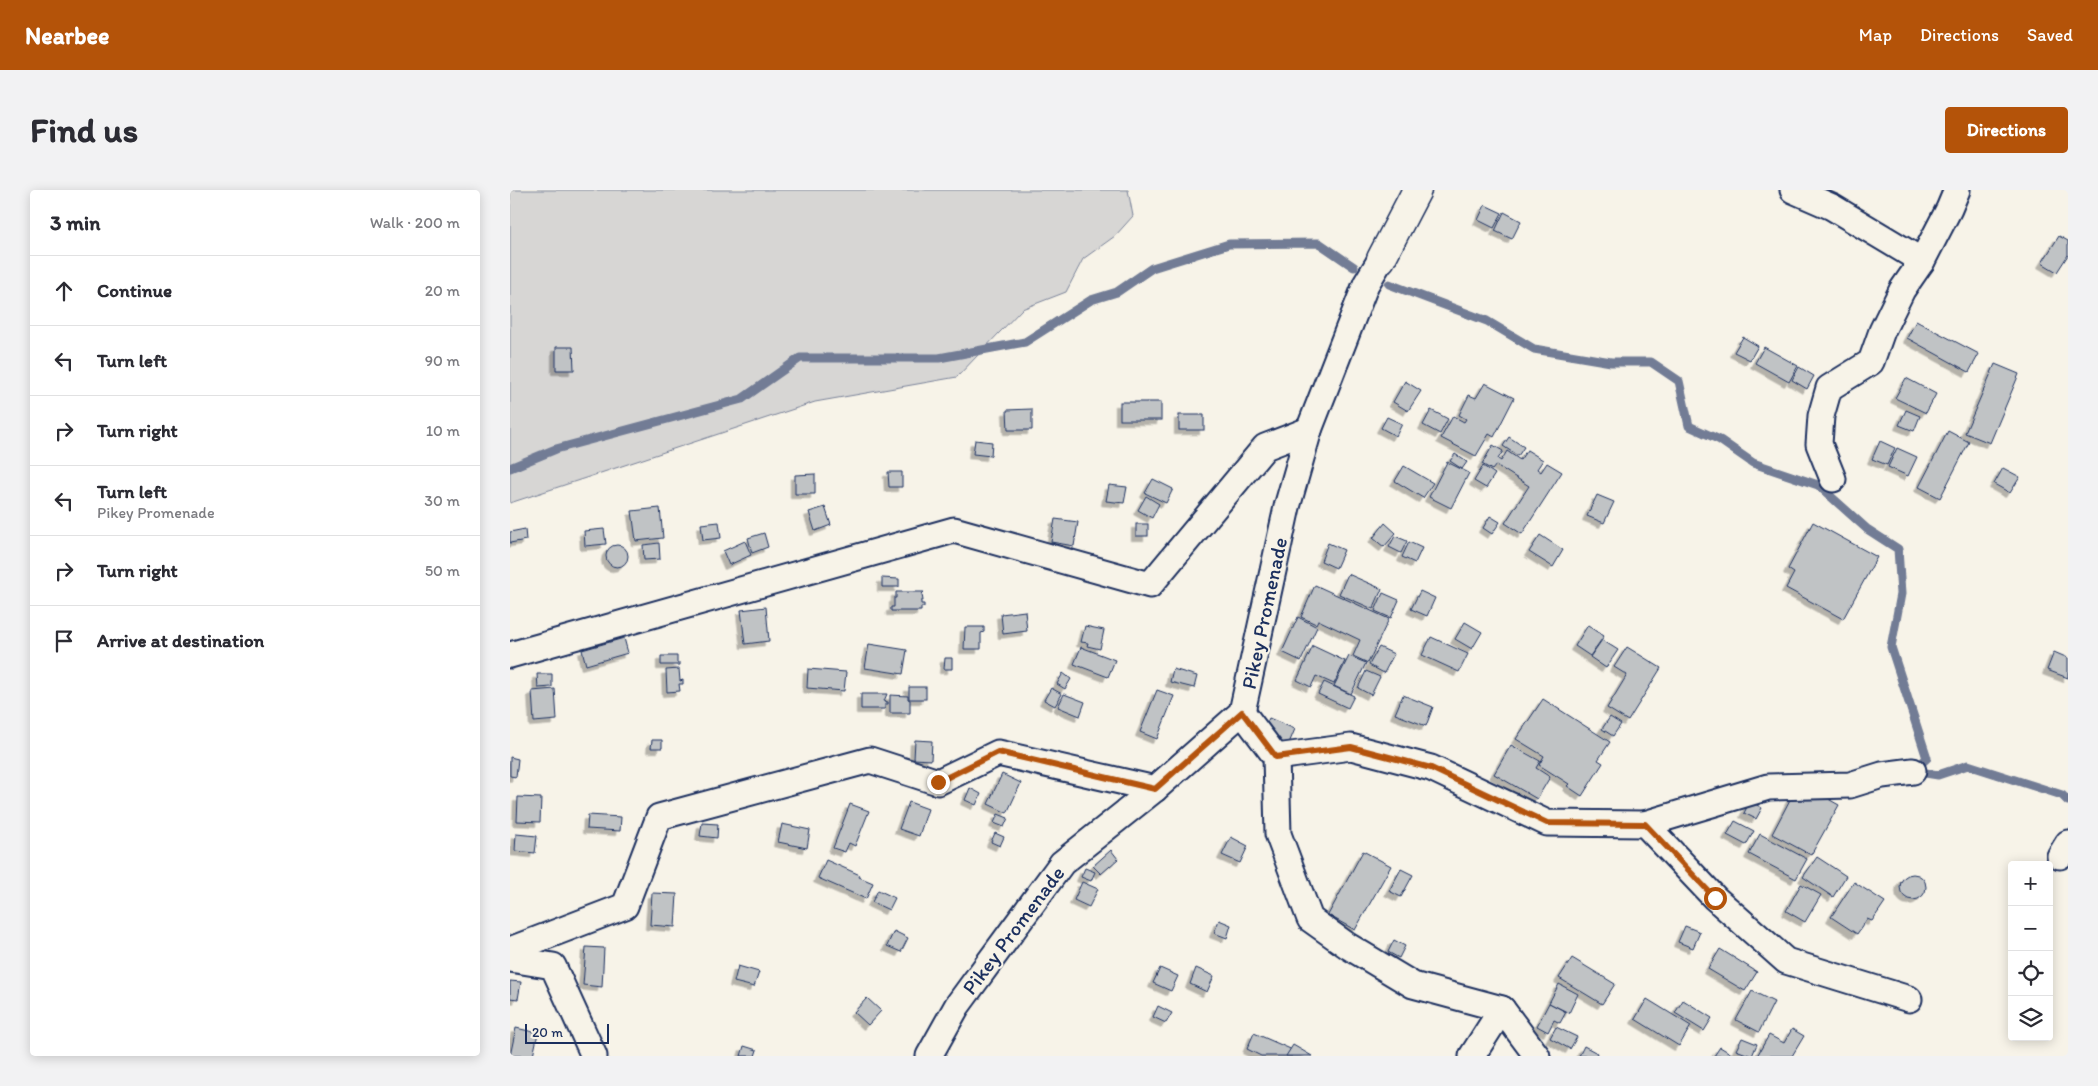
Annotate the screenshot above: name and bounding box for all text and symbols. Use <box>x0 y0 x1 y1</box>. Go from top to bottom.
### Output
text: Nearbee <box>25 21 109 50</box>
text: Map <box>1859 24 1892 46</box>
text: Directions <box>1920 24 1999 46</box>
text: Saved <box>2027 24 2073 46</box>
button: Directions <box>1945 107 2068 153</box>
text: Find us <box>30 109 138 151</box>
text: 3 min <box>50 210 100 235</box>
text: Walk · 200 m <box>370 213 460 232</box>
icon: ahead <box>50 277 78 305</box>
text: Continue <box>97 279 172 302</box>
text: 20 m <box>425 281 460 300</box>
icon: left <box>50 347 78 375</box>
text: Turn left <box>97 349 167 372</box>
text: 90 m <box>425 351 460 370</box>
icon: right <box>50 417 78 445</box>
text: Turn right <box>97 419 178 442</box>
text: 10 m <box>426 421 460 440</box>
text: Turn left <box>97 480 167 503</box>
icon: left <box>50 487 78 515</box>
text: 30 m <box>424 491 460 510</box>
text: Pikey Promenade <box>97 503 215 522</box>
street label: Pikey Promenade <box>1236 535 1292 691</box>
icon: right <box>50 557 78 585</box>
text: Turn right <box>97 559 178 582</box>
text: 50 m <box>425 561 460 580</box>
icon: arrive <box>50 627 78 655</box>
text: Arrive at destination <box>97 629 264 652</box>
route end <box>927 771 950 794</box>
street label: Pikey Promenade <box>957 861 1069 999</box>
map controls <box>2008 861 2053 1041</box>
button: + <box>2008 861 2053 906</box>
route start <box>1704 887 1727 910</box>
button: − <box>2008 906 2053 951</box>
button: locate <box>2008 951 2053 996</box>
button: layers <box>2008 996 2053 1041</box>
scale bar <box>525 1021 609 1044</box>
text: 20 m <box>532 1024 563 1041</box>

